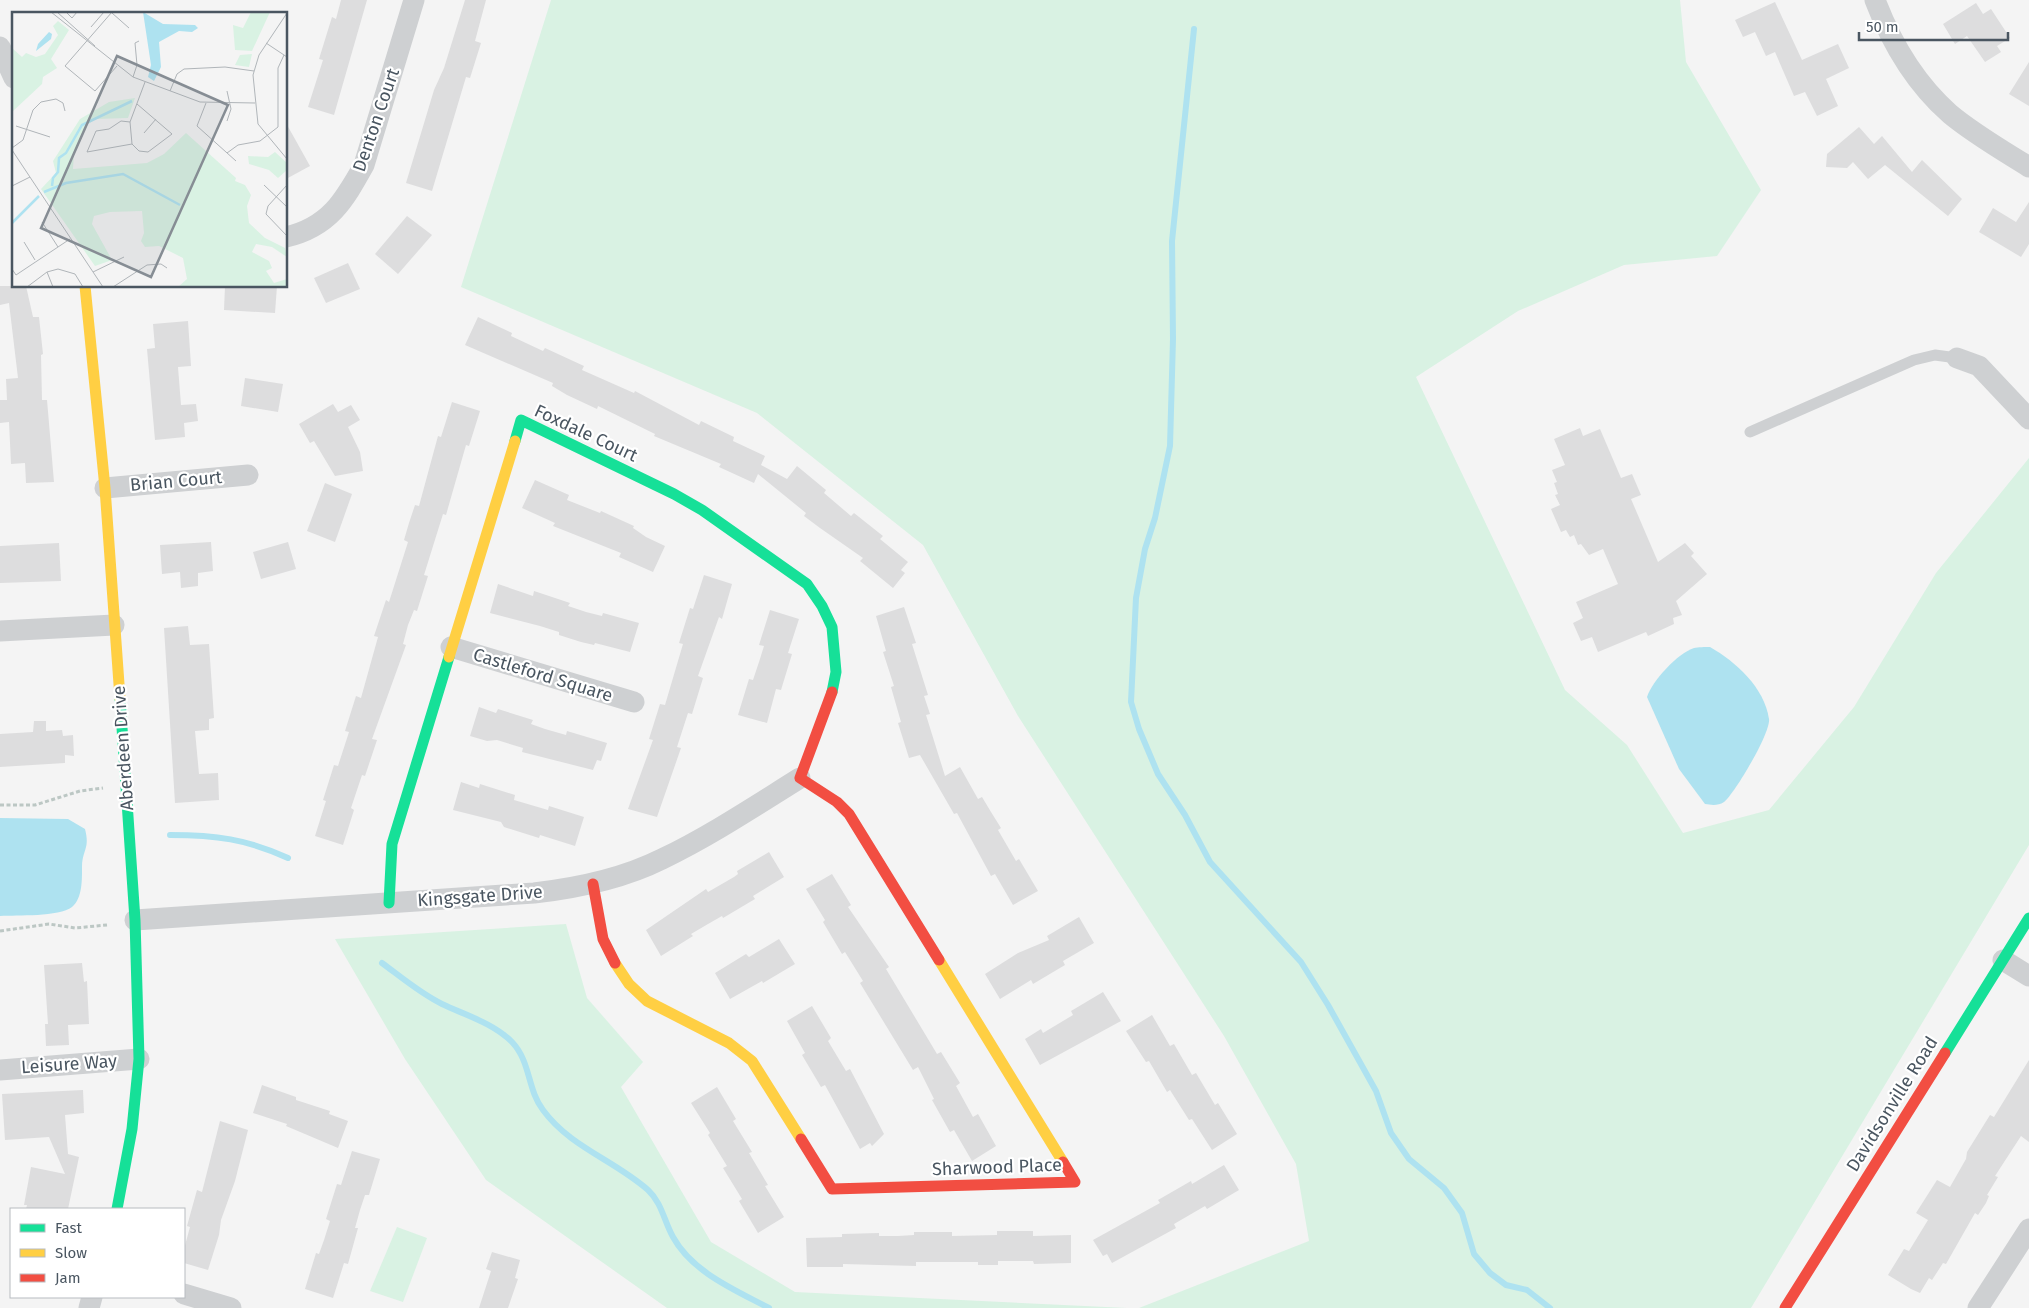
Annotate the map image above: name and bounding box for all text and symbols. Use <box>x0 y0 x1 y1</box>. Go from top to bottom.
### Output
scale bar <box>1859 10 2008 42</box>
inset map <box>12 12 288 288</box>
text: 50 m <box>1866 18 1899 36</box>
street label: Denton Court <box>348 65 404 175</box>
street label: Foxdale Court <box>531 399 642 467</box>
street label: Brian Court <box>129 466 223 496</box>
street label: Castleford Square <box>471 643 615 707</box>
street label: Aberdeen Drive <box>108 685 138 811</box>
street label: Kingsgate Drive <box>417 881 543 911</box>
street label: Davidsonville Road <box>1841 1032 1943 1176</box>
street label: Leisure Way <box>20 1050 118 1078</box>
street label: Sharwood Place <box>932 1154 1062 1180</box>
legend <box>10 1208 185 1298</box>
text: Fast <box>55 1219 82 1237</box>
text: Slow <box>55 1244 87 1262</box>
text: Jam <box>55 1269 81 1287</box>

